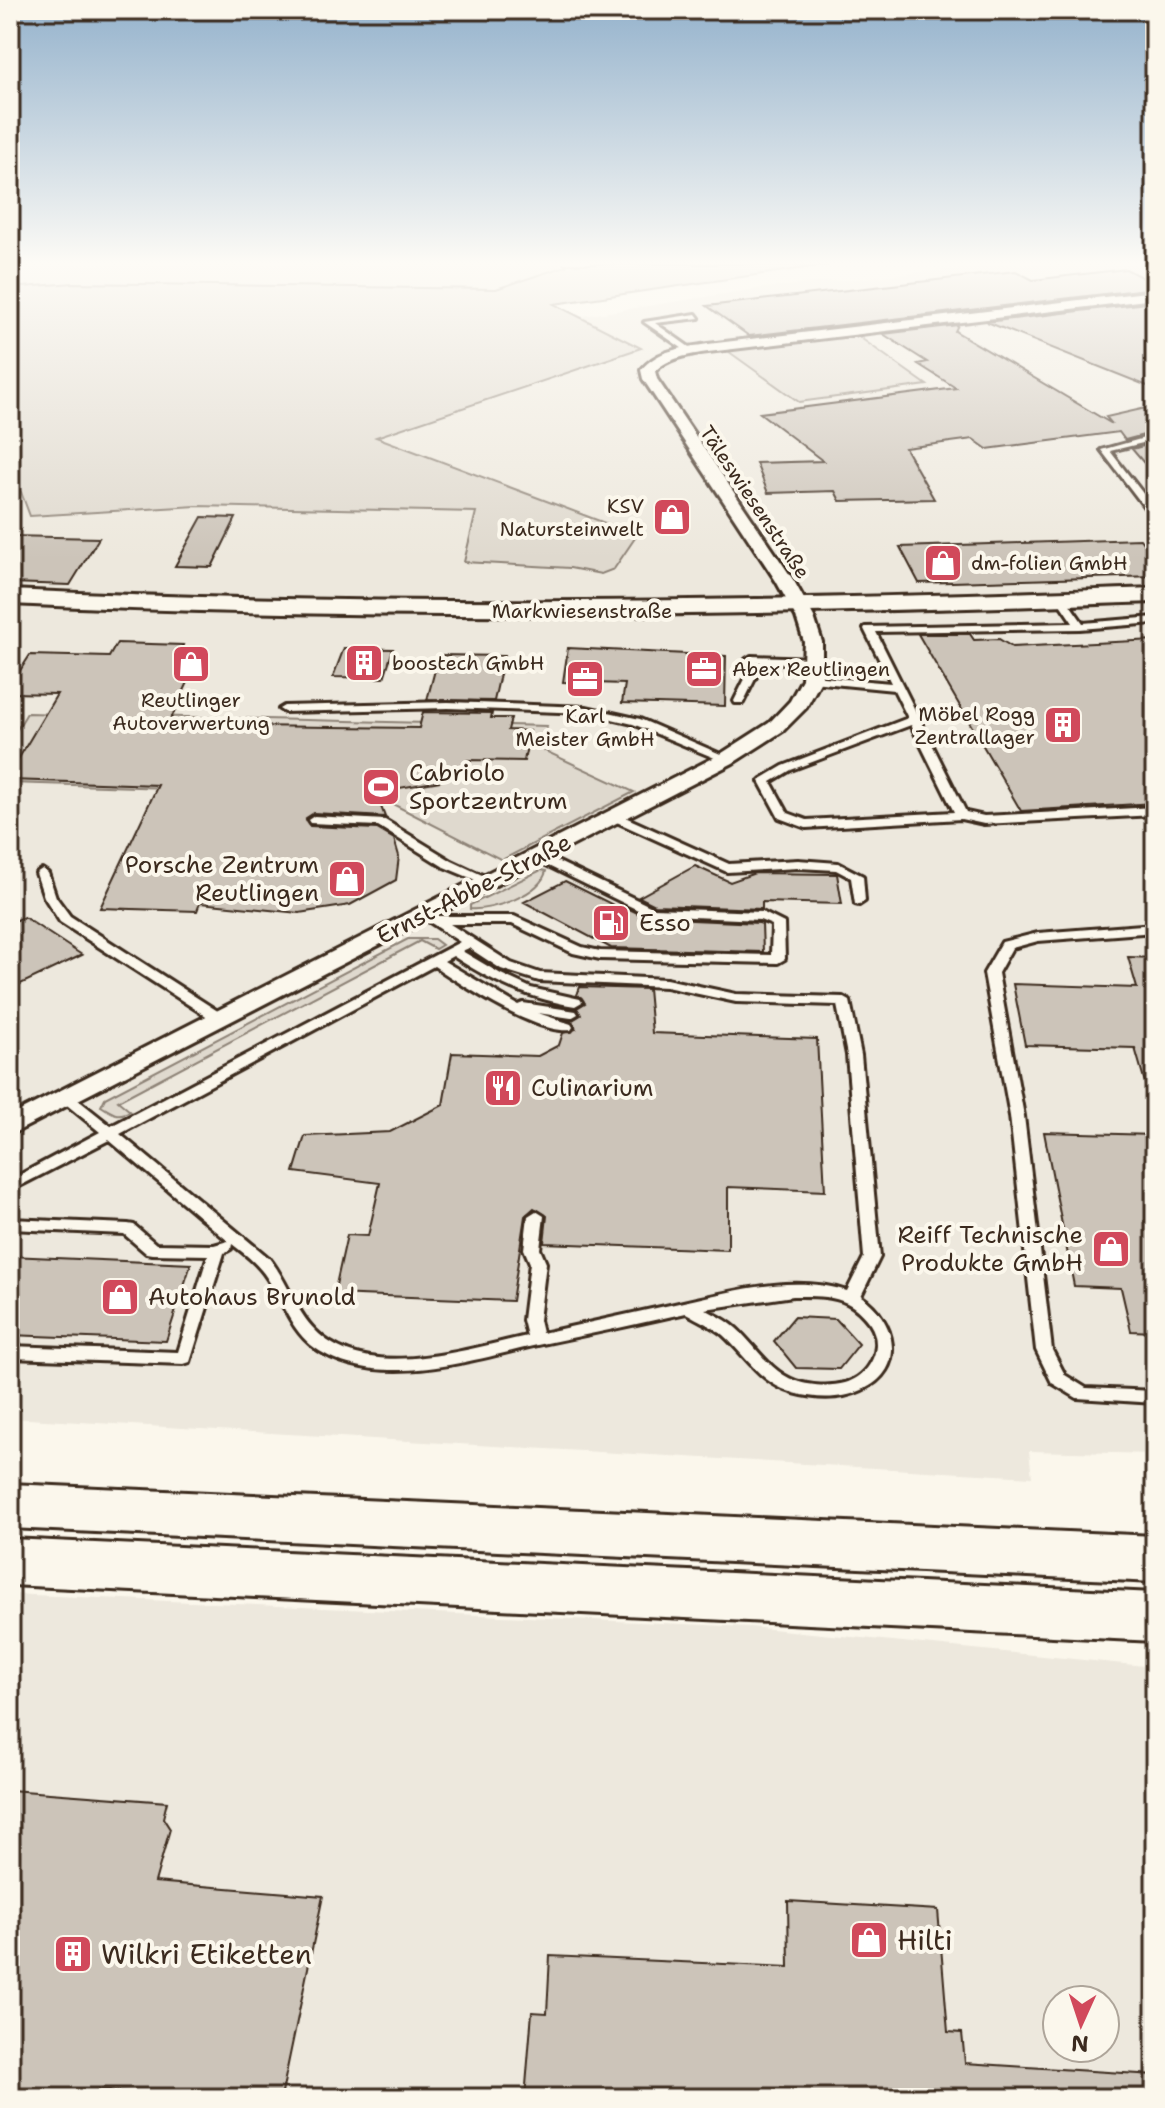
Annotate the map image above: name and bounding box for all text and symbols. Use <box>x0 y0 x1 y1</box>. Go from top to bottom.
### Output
street label: Täleswiesenstraße <box>694 420 816 584</box>
place label: KSV Natursteinwelt <box>499 493 644 542</box>
shop icon: KSV Natursteinwelt <box>651 496 693 538</box>
shop icon: dm-folien GmbH <box>922 542 964 584</box>
place label: dm-folien GmbH <box>971 550 1128 576</box>
street label: Markwiesenstraße <box>492 598 672 624</box>
building icon: boostech GmbH <box>343 642 385 684</box>
shop icon: Reutlinger Autoverwertung <box>170 643 212 685</box>
office icon: Abex Reutlingen <box>683 648 725 690</box>
place label: boostech GmbH <box>392 650 544 676</box>
place label: Abex Reutlingen <box>732 656 890 682</box>
office icon: Karl Meister GmbH <box>564 658 606 700</box>
place label: Reutlinger Autoverwertung <box>112 687 270 736</box>
place label: Möbel Rogg Zentrallager <box>915 701 1035 750</box>
place label: Karl Meister GmbH <box>515 703 655 752</box>
building icon: Möbel Rogg Zentrallager <box>1042 704 1084 746</box>
place label: Cabriolo Sportzentrum <box>409 757 567 817</box>
sports icon: Cabriolo Sportzentrum <box>360 766 402 808</box>
street label: Ernst-Abbe-Straße <box>371 826 577 952</box>
place label: Porsche Zentrum Reutlingen <box>125 849 319 909</box>
shop icon: Porsche Zentrum Reutlingen <box>326 858 368 900</box>
fuel station icon: Esso <box>590 902 632 944</box>
place label: Esso <box>639 907 691 939</box>
restaurant icon: Culinarium <box>482 1067 524 1109</box>
place label: Culinarium <box>531 1072 653 1104</box>
place label: Reiff Technische Produkte GmbH <box>897 1219 1083 1279</box>
shop icon: Reiff Technische Produkte GmbH <box>1090 1228 1132 1270</box>
shop icon: Autohaus Brunold <box>99 1276 141 1318</box>
place label: Autohaus Brunold <box>148 1281 356 1313</box>
shop icon: Hilti <box>848 1919 890 1961</box>
place label: Hilti <box>897 1921 953 1959</box>
building icon: Wilkri Etiketten <box>52 1933 94 1975</box>
place label: Wilkri Etiketten <box>101 1935 312 1973</box>
north arrow <box>1041 1984 1121 2064</box>
text: N <box>1071 2029 1089 2058</box>

